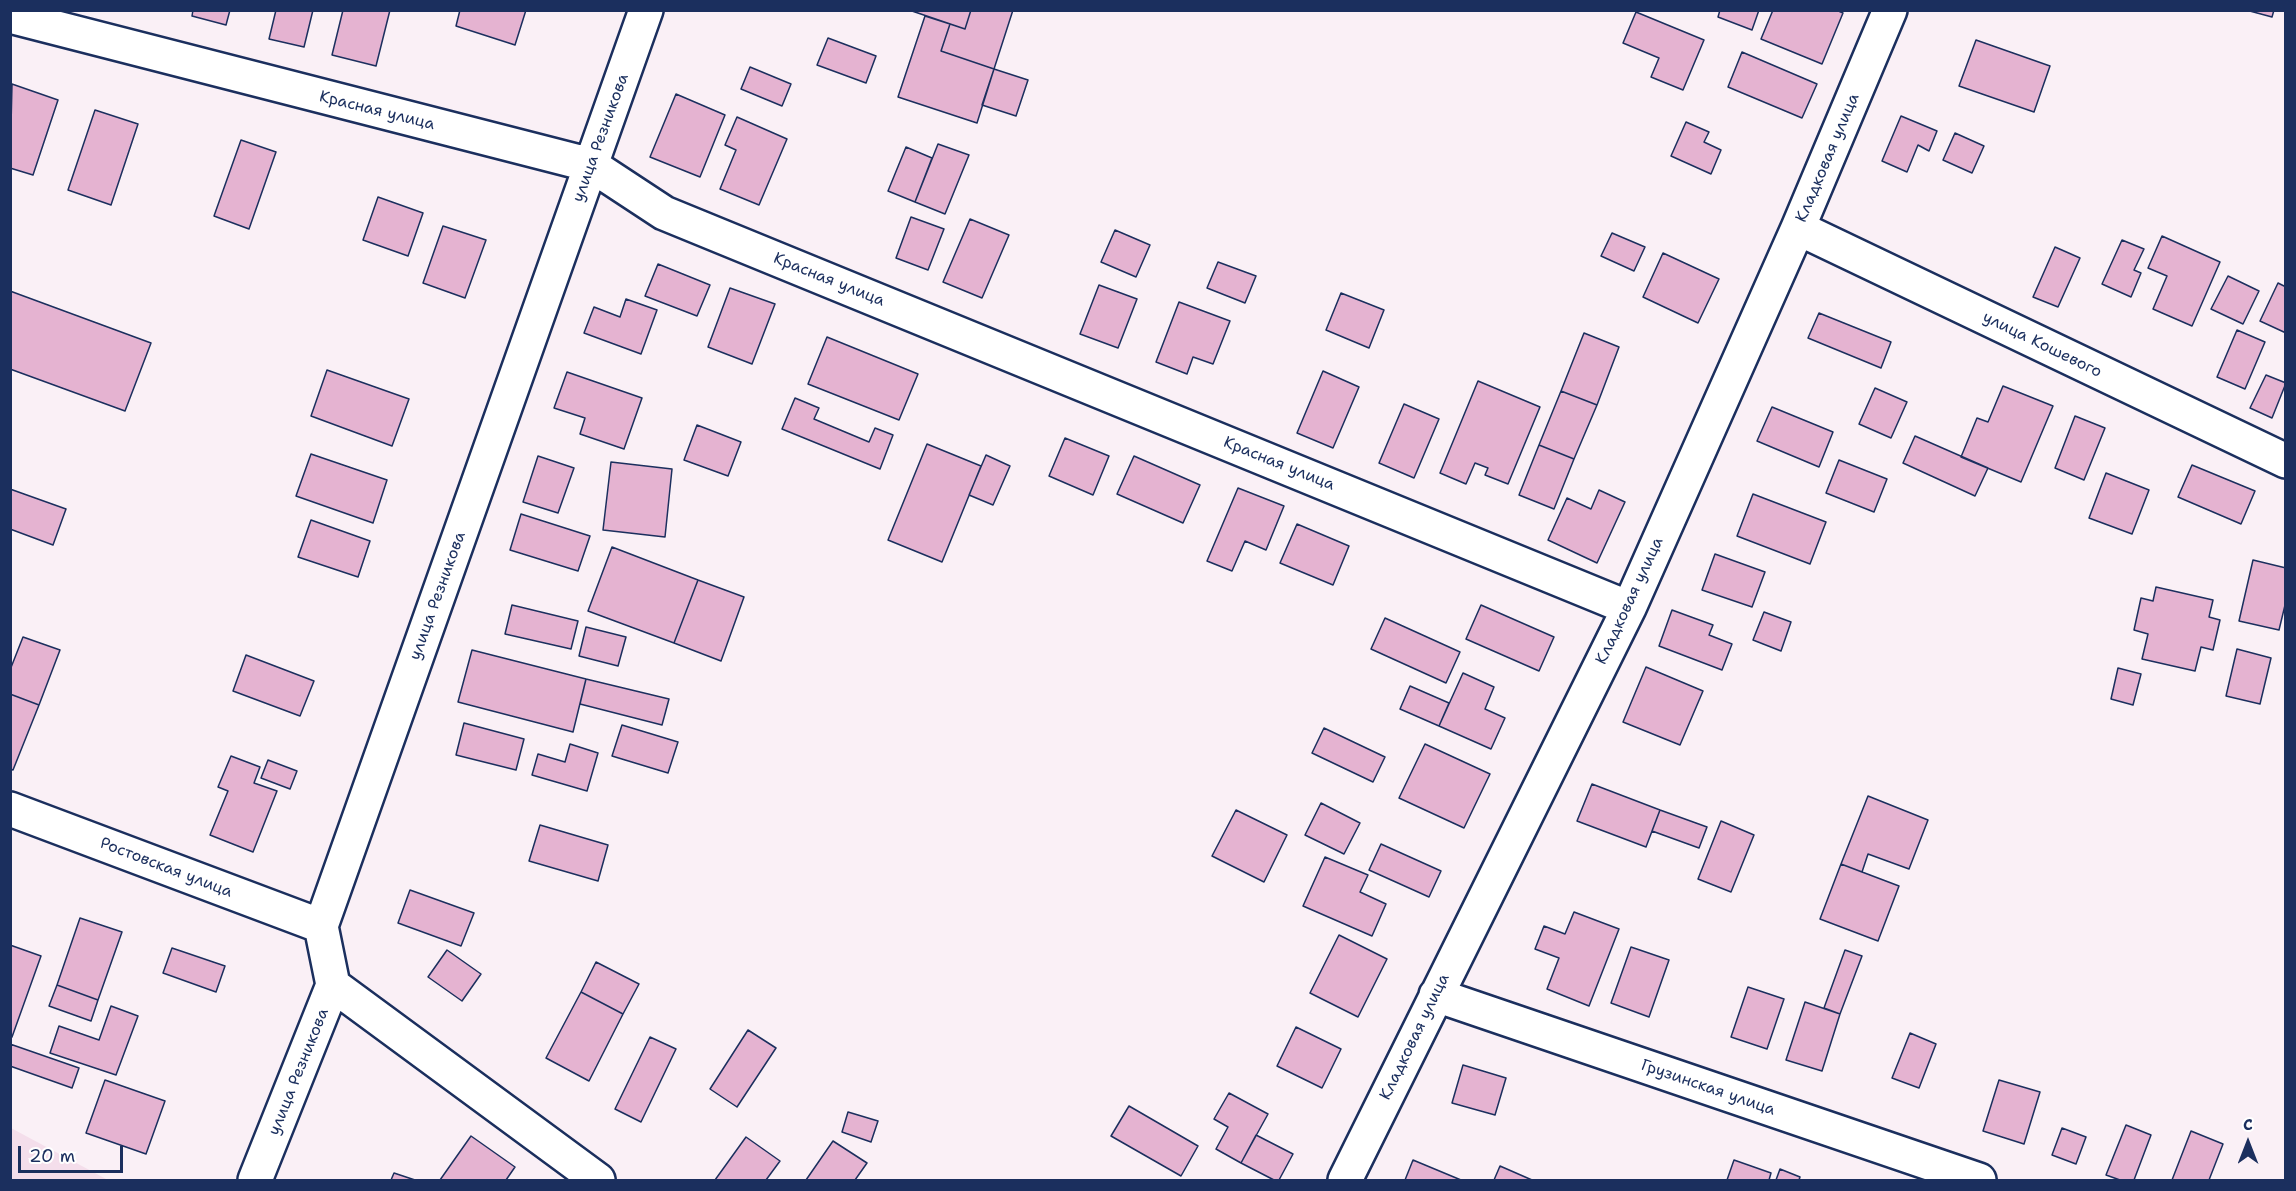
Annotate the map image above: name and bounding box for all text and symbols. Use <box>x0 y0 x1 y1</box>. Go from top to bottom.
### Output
street label: улица Резникова <box>569 71 633 205</box>
street label: Красная улица <box>317 87 437 135</box>
street label: Кладковая улица <box>1792 91 1864 225</box>
street label: Красная улица <box>771 249 887 311</box>
street label: улица Кошевого <box>1979 308 2105 382</box>
street label: Красная улица <box>1221 433 1337 495</box>
street label: улица Резникова <box>406 529 470 663</box>
street label: Кладковая улица <box>1592 534 1668 668</box>
street label: Ростовская улица <box>97 834 235 902</box>
street label: Кладковая улица <box>1376 971 1454 1103</box>
street label: улица Резникова <box>265 1006 333 1138</box>
street label: Грузинская улица <box>1638 1056 1778 1120</box>
north arrow <box>2218 1113 2278 1173</box>
text: С <box>2243 1114 2253 1135</box>
scale bar <box>21 1134 126 1172</box>
text: 20 m <box>29 1144 75 1168</box>

